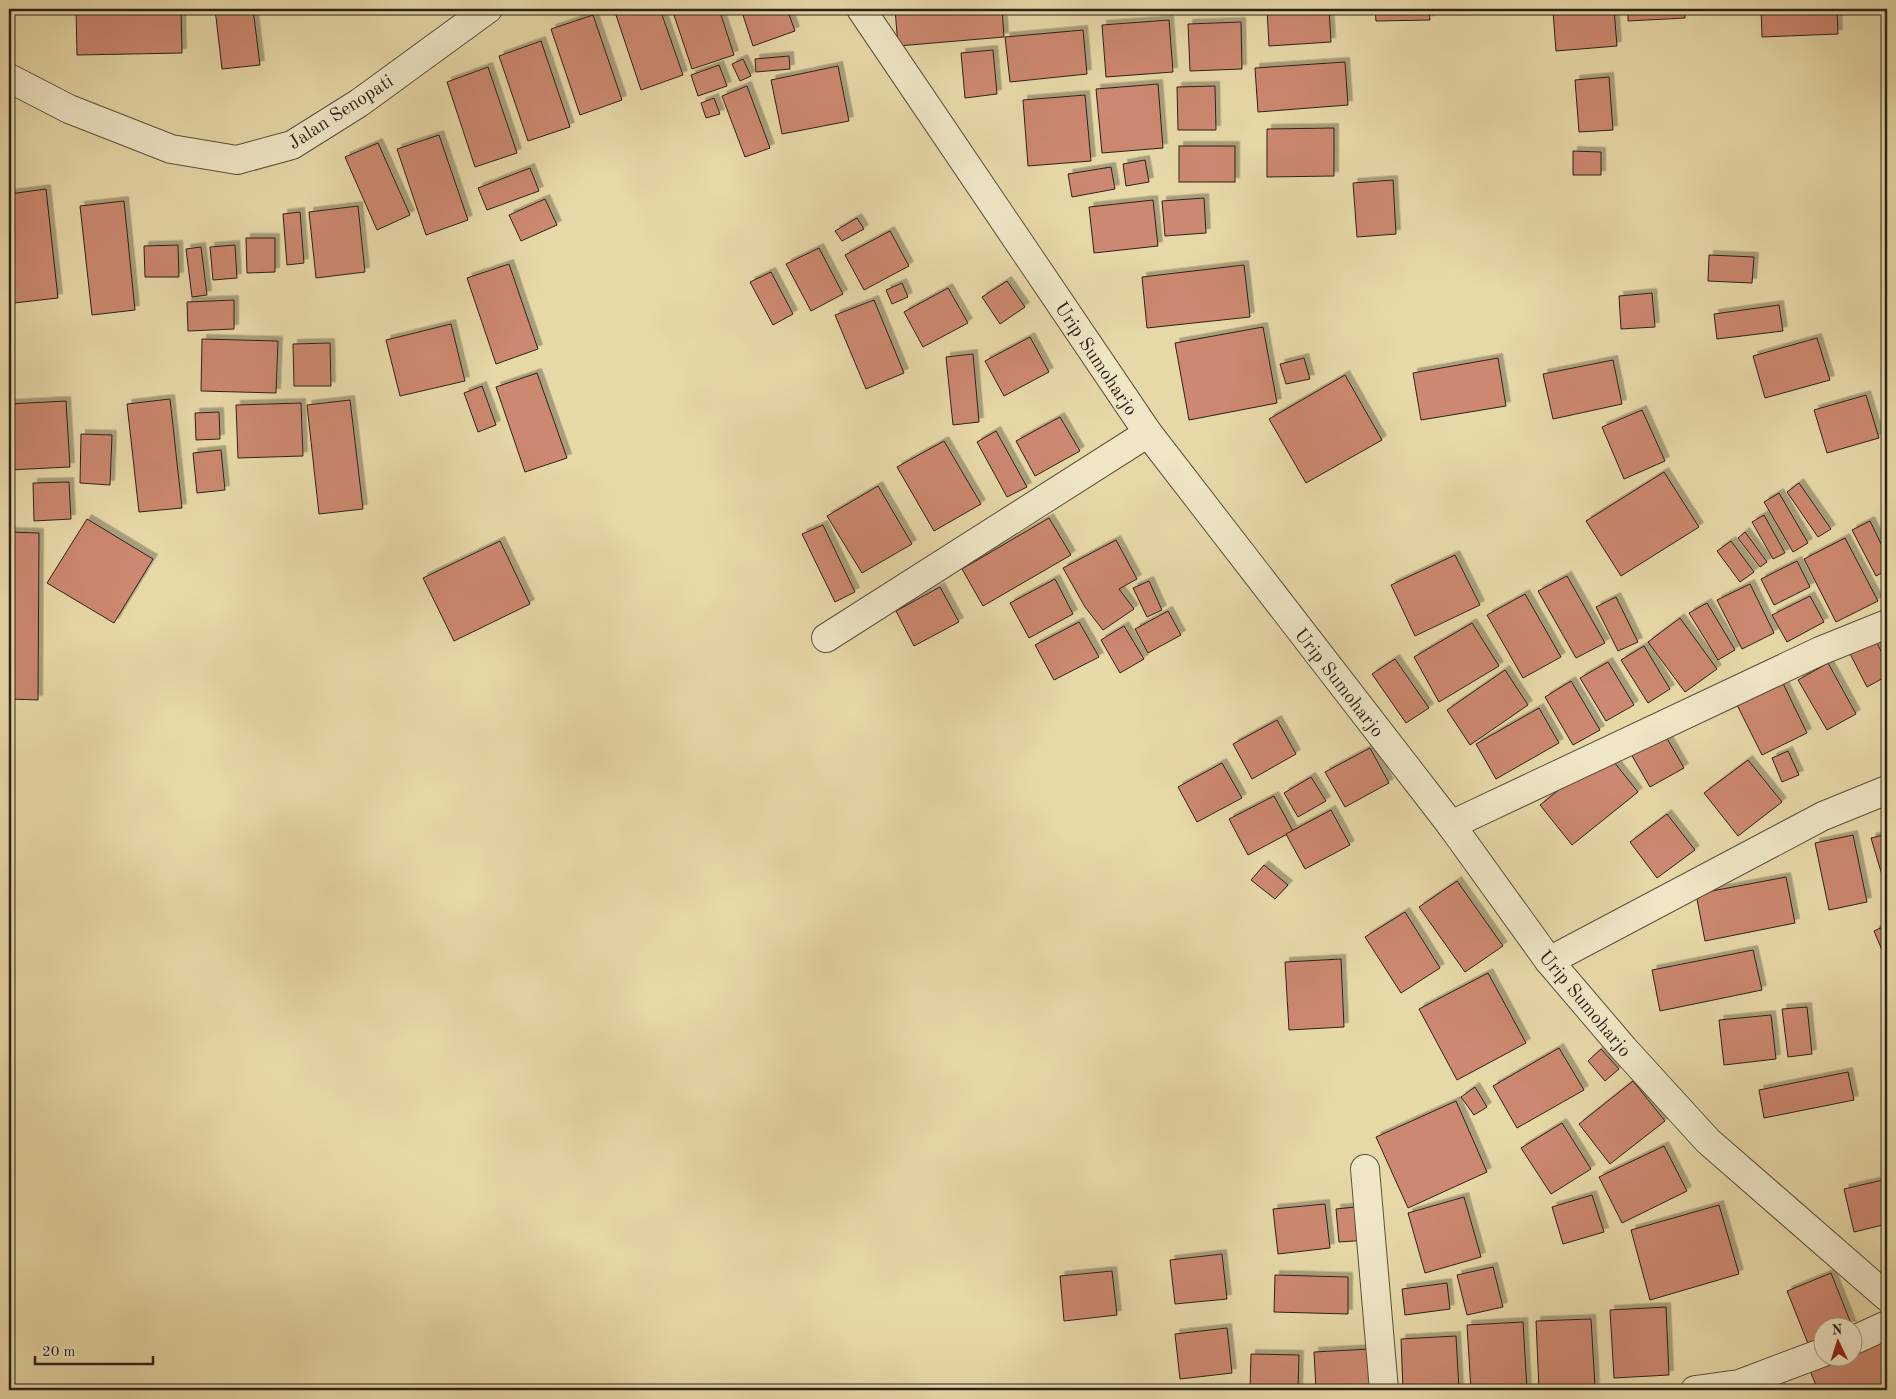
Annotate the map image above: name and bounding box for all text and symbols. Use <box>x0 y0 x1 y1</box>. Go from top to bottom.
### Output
street label: Jalan Senopati <box>285 72 397 154</box>
street label: Urip Sumoharjo <box>1050 299 1140 420</box>
street label: Urip Sumoharjo <box>1290 626 1386 742</box>
street label: Urip Sumoharjo <box>1534 948 1634 1061</box>
north arrow <box>1814 1316 1864 1366</box>
text: N <box>1831 1323 1843 1337</box>
scale bar <box>35 1334 152 1366</box>
text: 20 m <box>42 1345 76 1360</box>

